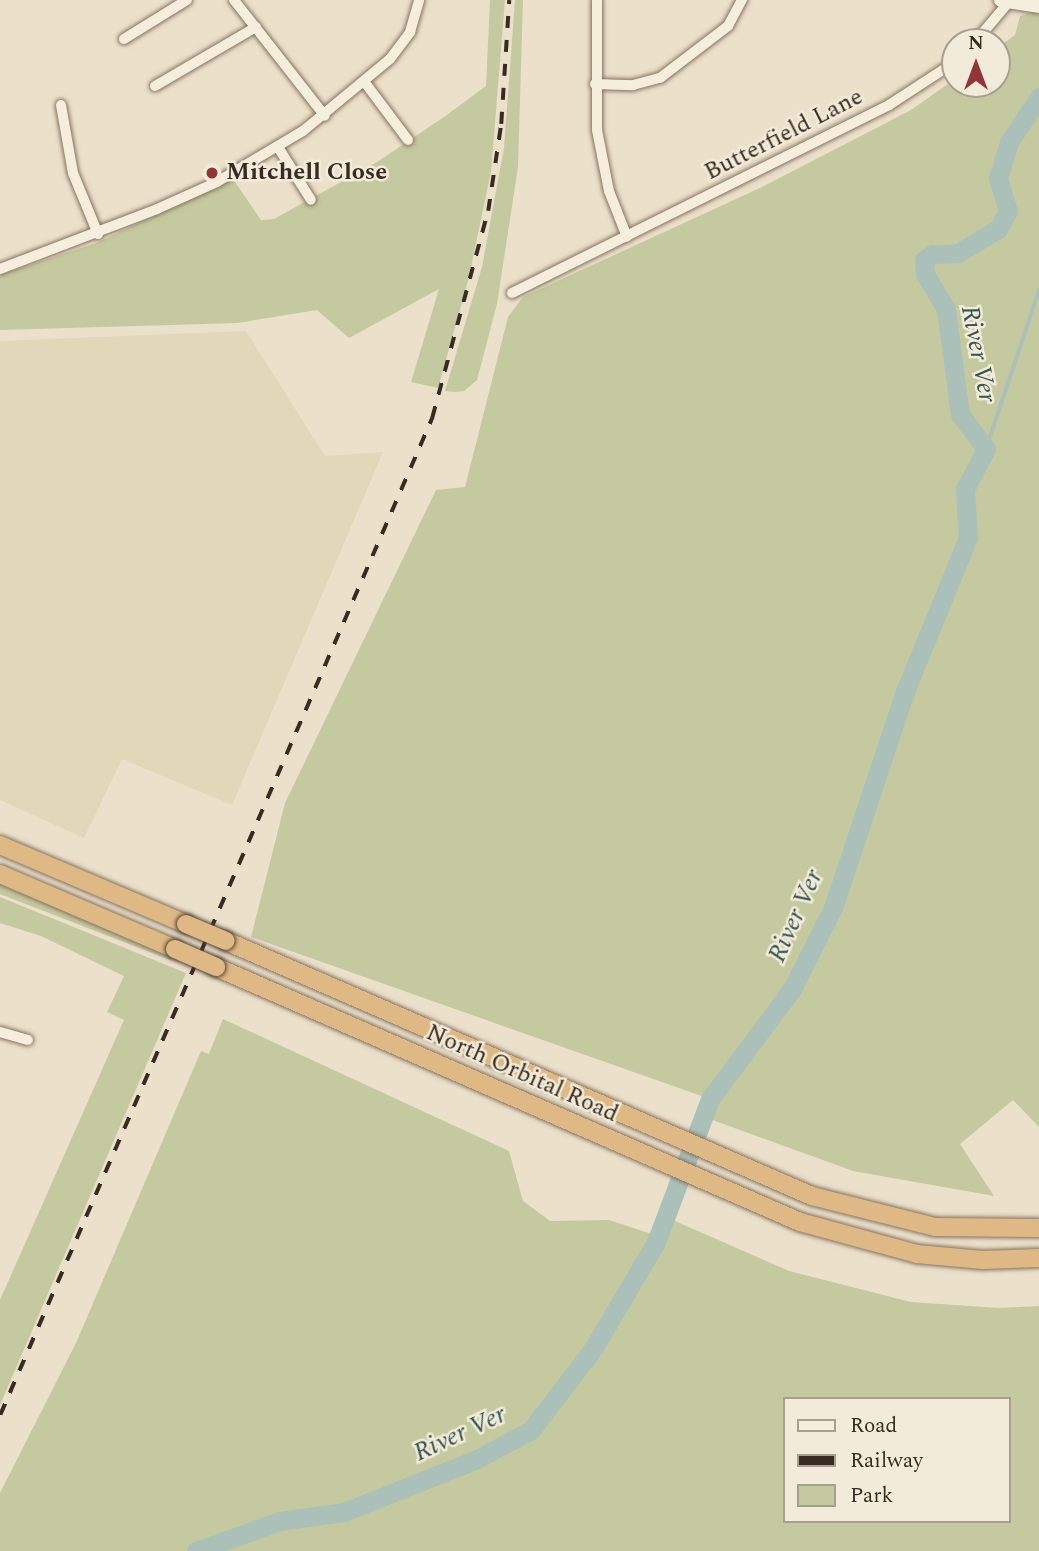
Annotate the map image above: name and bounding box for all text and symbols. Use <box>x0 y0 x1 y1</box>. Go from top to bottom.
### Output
north arrow <box>941 28 1011 98</box>
text: N <box>968 29 984 58</box>
street label: Butterfield Lane <box>700 83 868 187</box>
place label: Mitchell Close <box>226 159 387 187</box>
marker: Mitchell Close <box>204 165 220 181</box>
water label: River Ver <box>953 303 1003 405</box>
water label: River Ver <box>762 865 830 967</box>
street label: North Orbital Road <box>421 1019 623 1129</box>
legend <box>783 1397 1011 1523</box>
water label: River Ver <box>409 1399 511 1469</box>
text: Road <box>850 1410 897 1442</box>
text: Railway <box>850 1445 923 1477</box>
text: Park <box>850 1480 893 1512</box>

